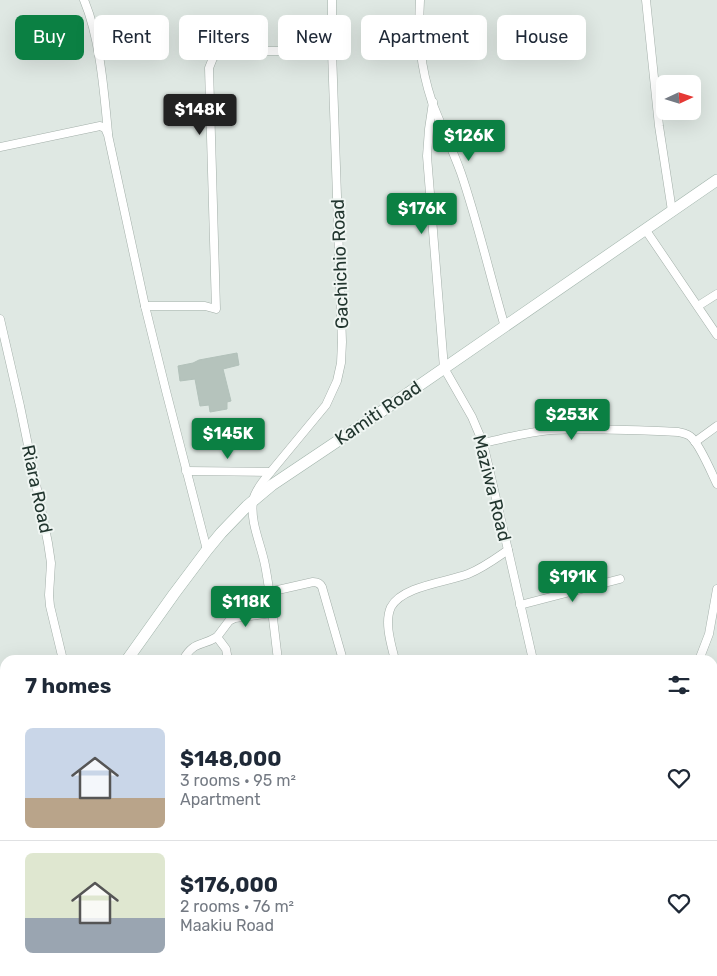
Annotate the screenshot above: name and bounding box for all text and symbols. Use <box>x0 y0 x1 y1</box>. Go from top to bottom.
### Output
chip: Buy <box>15 15 84 60</box>
chip: Rent <box>94 15 169 60</box>
chip: Filters <box>179 15 268 60</box>
chip: New <box>278 15 351 60</box>
chip: Apartment <box>361 15 487 60</box>
chip: House <box>497 15 586 60</box>
north arrow <box>656 75 701 120</box>
map controls <box>656 75 701 120</box>
pin: $148K <box>165 94 235 136</box>
text: $148K <box>174 100 226 119</box>
pin: $126K <box>434 120 504 162</box>
text: $126K <box>444 126 494 145</box>
pin: $176K <box>387 192 457 235</box>
street label: Gachichio Road <box>327 199 353 329</box>
text: $176K <box>398 199 446 218</box>
street label: Kamiti Road <box>331 376 425 450</box>
pin: $253K <box>537 398 607 441</box>
text: $253K <box>546 405 598 424</box>
pin: $145K <box>193 418 263 460</box>
text: $145K <box>203 424 253 443</box>
street label: Maziwa Road <box>468 432 516 544</box>
street label: Riara Road <box>17 443 57 535</box>
pin: $191K <box>538 560 608 603</box>
text: $191K <box>549 567 597 586</box>
pin: $118K <box>211 586 281 628</box>
text: $118K <box>222 592 270 611</box>
icon: filters <box>665 671 693 699</box>
text: 7 homes <box>25 673 111 698</box>
text: $148,000 <box>180 746 281 771</box>
icon: home <box>65 748 125 808</box>
icon: heart <box>665 764 693 792</box>
text: 3 rooms · 95 m² <box>180 771 296 790</box>
text: Apartment <box>180 790 260 809</box>
text: $176,000 <box>180 872 278 897</box>
icon: home <box>65 873 125 933</box>
icon: heart <box>665 889 693 917</box>
text: 2 rooms · 76 m² <box>180 897 294 916</box>
text: Maakiu Road <box>180 916 274 935</box>

